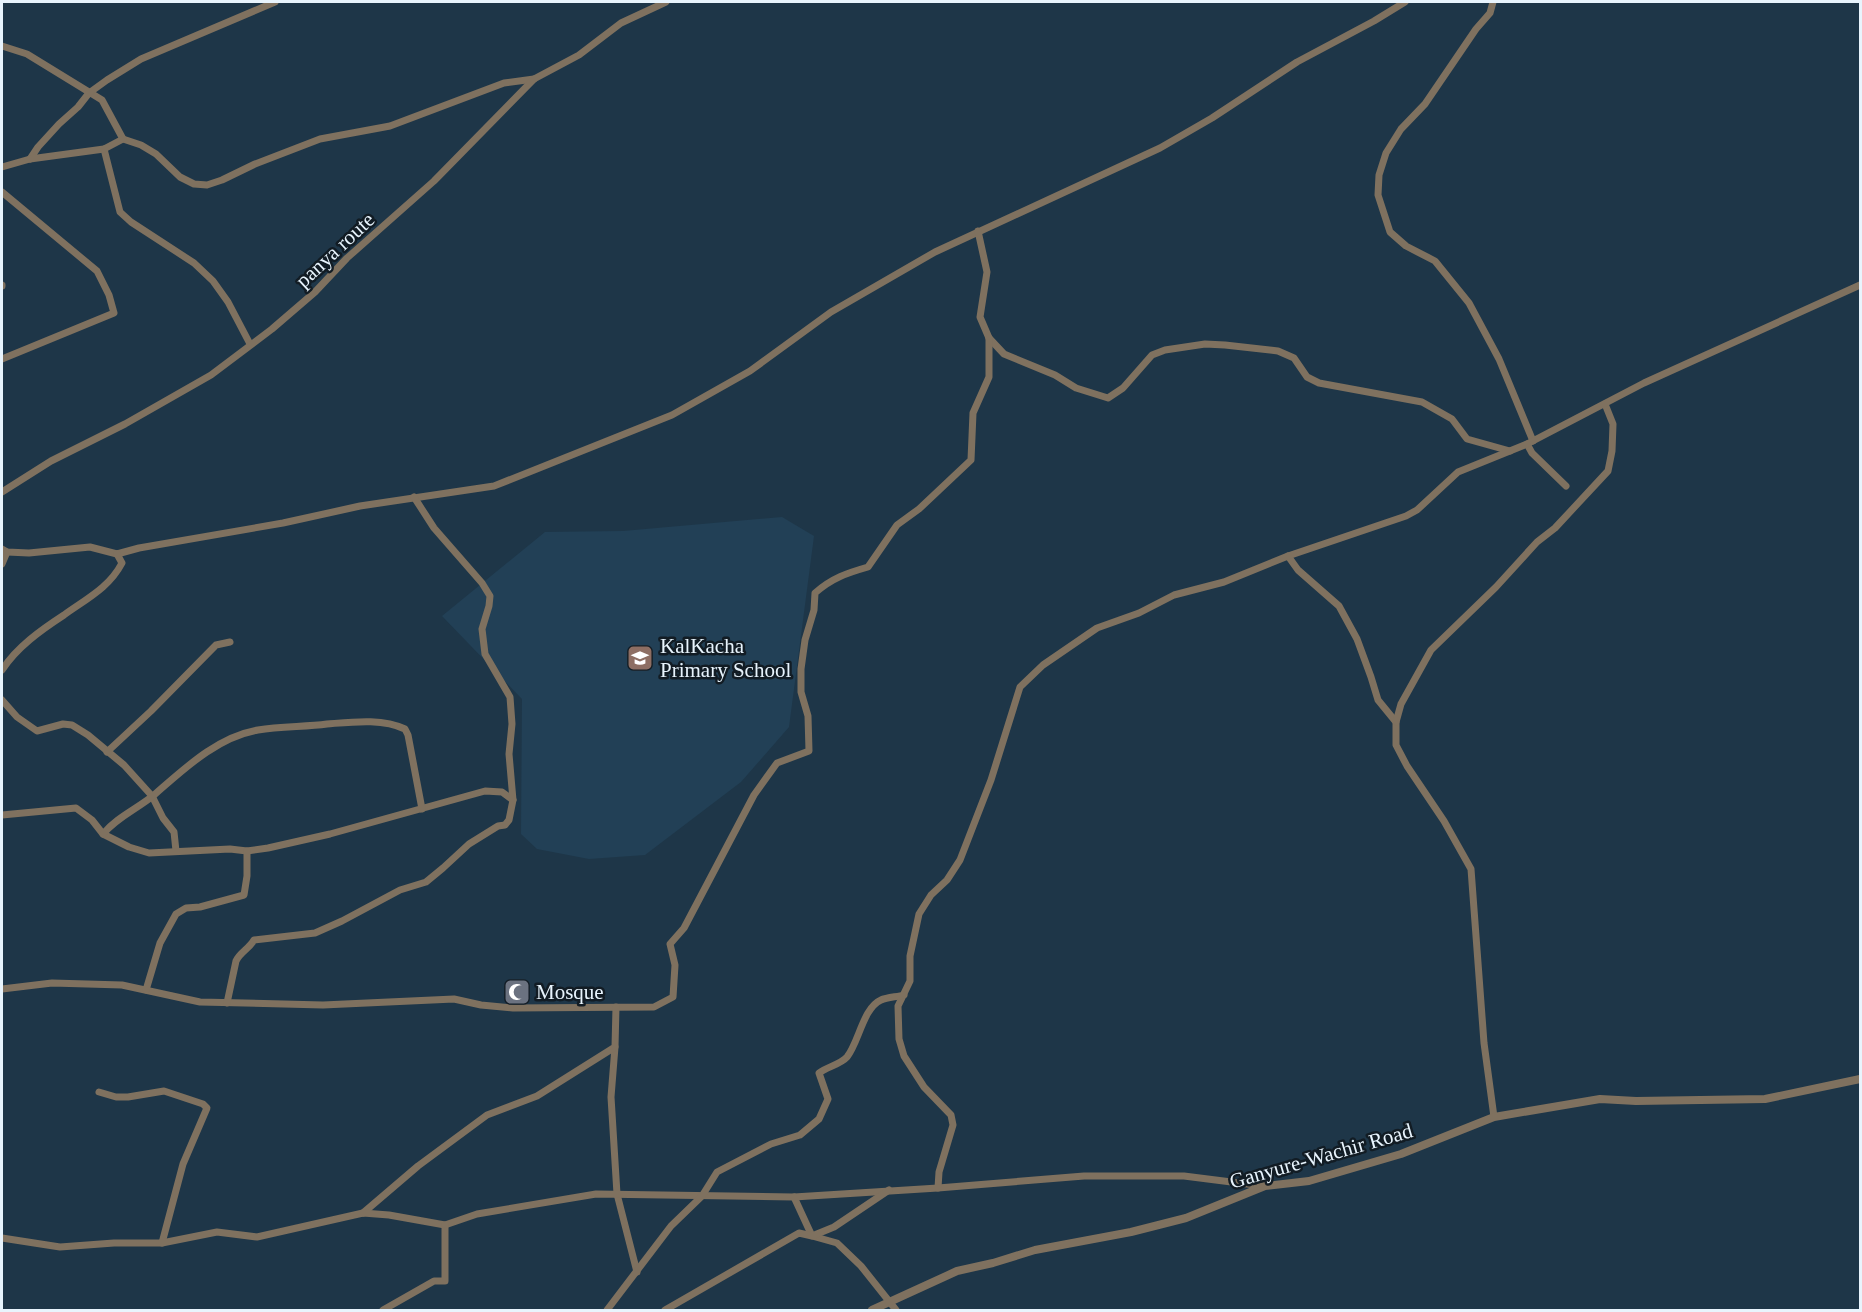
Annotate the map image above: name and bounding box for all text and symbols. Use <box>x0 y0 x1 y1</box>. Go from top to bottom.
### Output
street label: panya route <box>291 208 379 292</box>
place label: KalKacha Primary School <box>660 634 791 682</box>
school or university icon: KalKacha Primary School <box>625 643 655 673</box>
mosque icon: Mosque <box>502 977 532 1007</box>
place label: Mosque <box>536 980 604 1004</box>
street label: Ganyure-Wachir Road <box>1227 1118 1416 1194</box>

